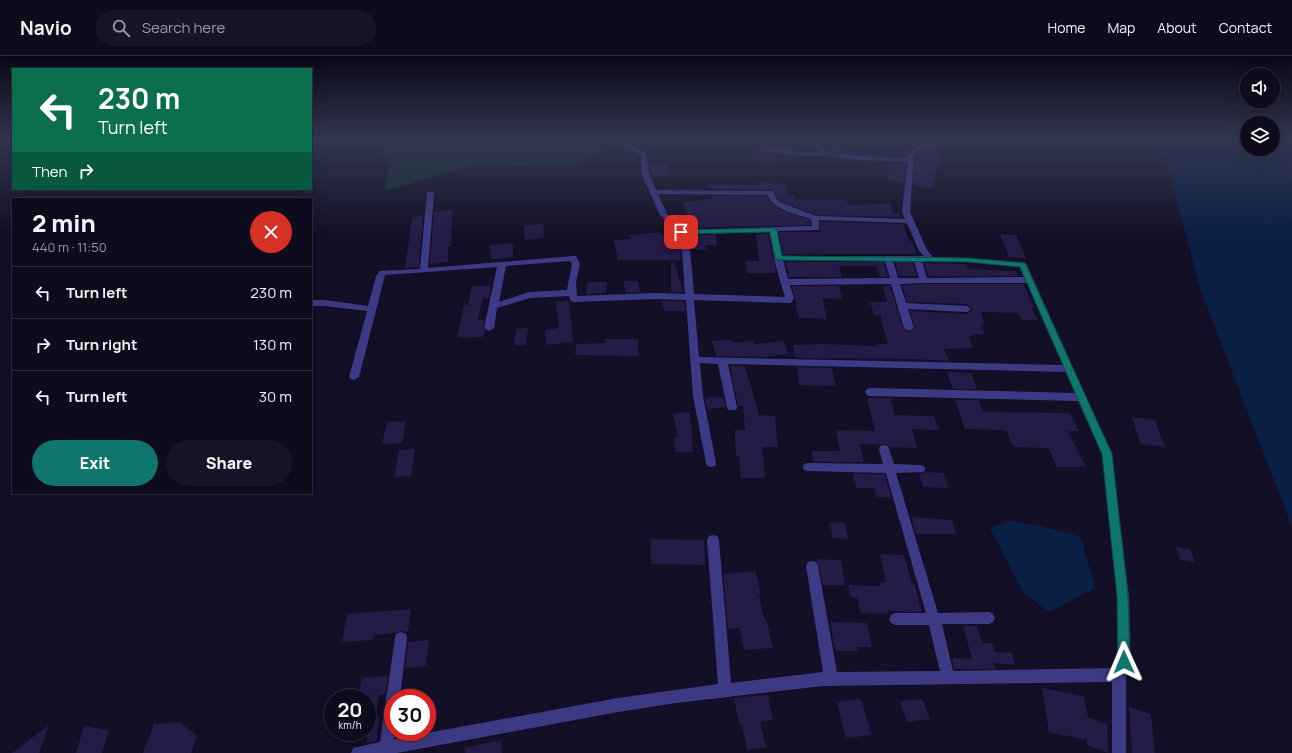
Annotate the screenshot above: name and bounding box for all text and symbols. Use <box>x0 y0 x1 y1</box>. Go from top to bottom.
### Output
search box <box>96 10 376 46</box>
text: Navio <box>20 15 72 41</box>
icon: search <box>110 17 132 39</box>
text: Search here <box>142 17 225 38</box>
text: Home <box>1048 18 1085 37</box>
text: Map <box>1107 18 1135 37</box>
text: About <box>1157 18 1197 37</box>
text: Contact <box>1219 18 1272 37</box>
map controls <box>1240 68 1280 156</box>
button: sound <box>1240 68 1280 108</box>
text: 230 m <box>98 79 180 117</box>
icon: left <box>32 84 84 136</box>
text: Turn left <box>98 115 168 139</box>
button: layers <box>1240 116 1280 156</box>
icon: right <box>75 160 97 182</box>
text: Then <box>32 161 67 182</box>
text: 2 min <box>32 206 96 239</box>
button: close <box>250 211 292 253</box>
pin <box>664 215 698 249</box>
icon: arrive <box>670 221 692 243</box>
text: 440 m · 11:50 <box>32 238 107 256</box>
icon: left <box>32 282 54 304</box>
text: Turn left <box>66 282 128 303</box>
text: 230 m <box>250 282 292 303</box>
icon: right <box>32 334 54 356</box>
text: Turn right <box>66 334 137 355</box>
text: 130 m <box>253 334 292 355</box>
icon: left <box>32 386 54 408</box>
text: Turn left <box>66 386 128 407</box>
text: 30 m <box>259 386 292 407</box>
button: Exit <box>32 440 158 486</box>
button: Share <box>166 440 292 486</box>
position arrow <box>1103 641 1145 683</box>
speed limit sign: 30 <box>384 689 436 741</box>
text: 20 <box>337 696 363 723</box>
text: km/h <box>338 718 362 732</box>

